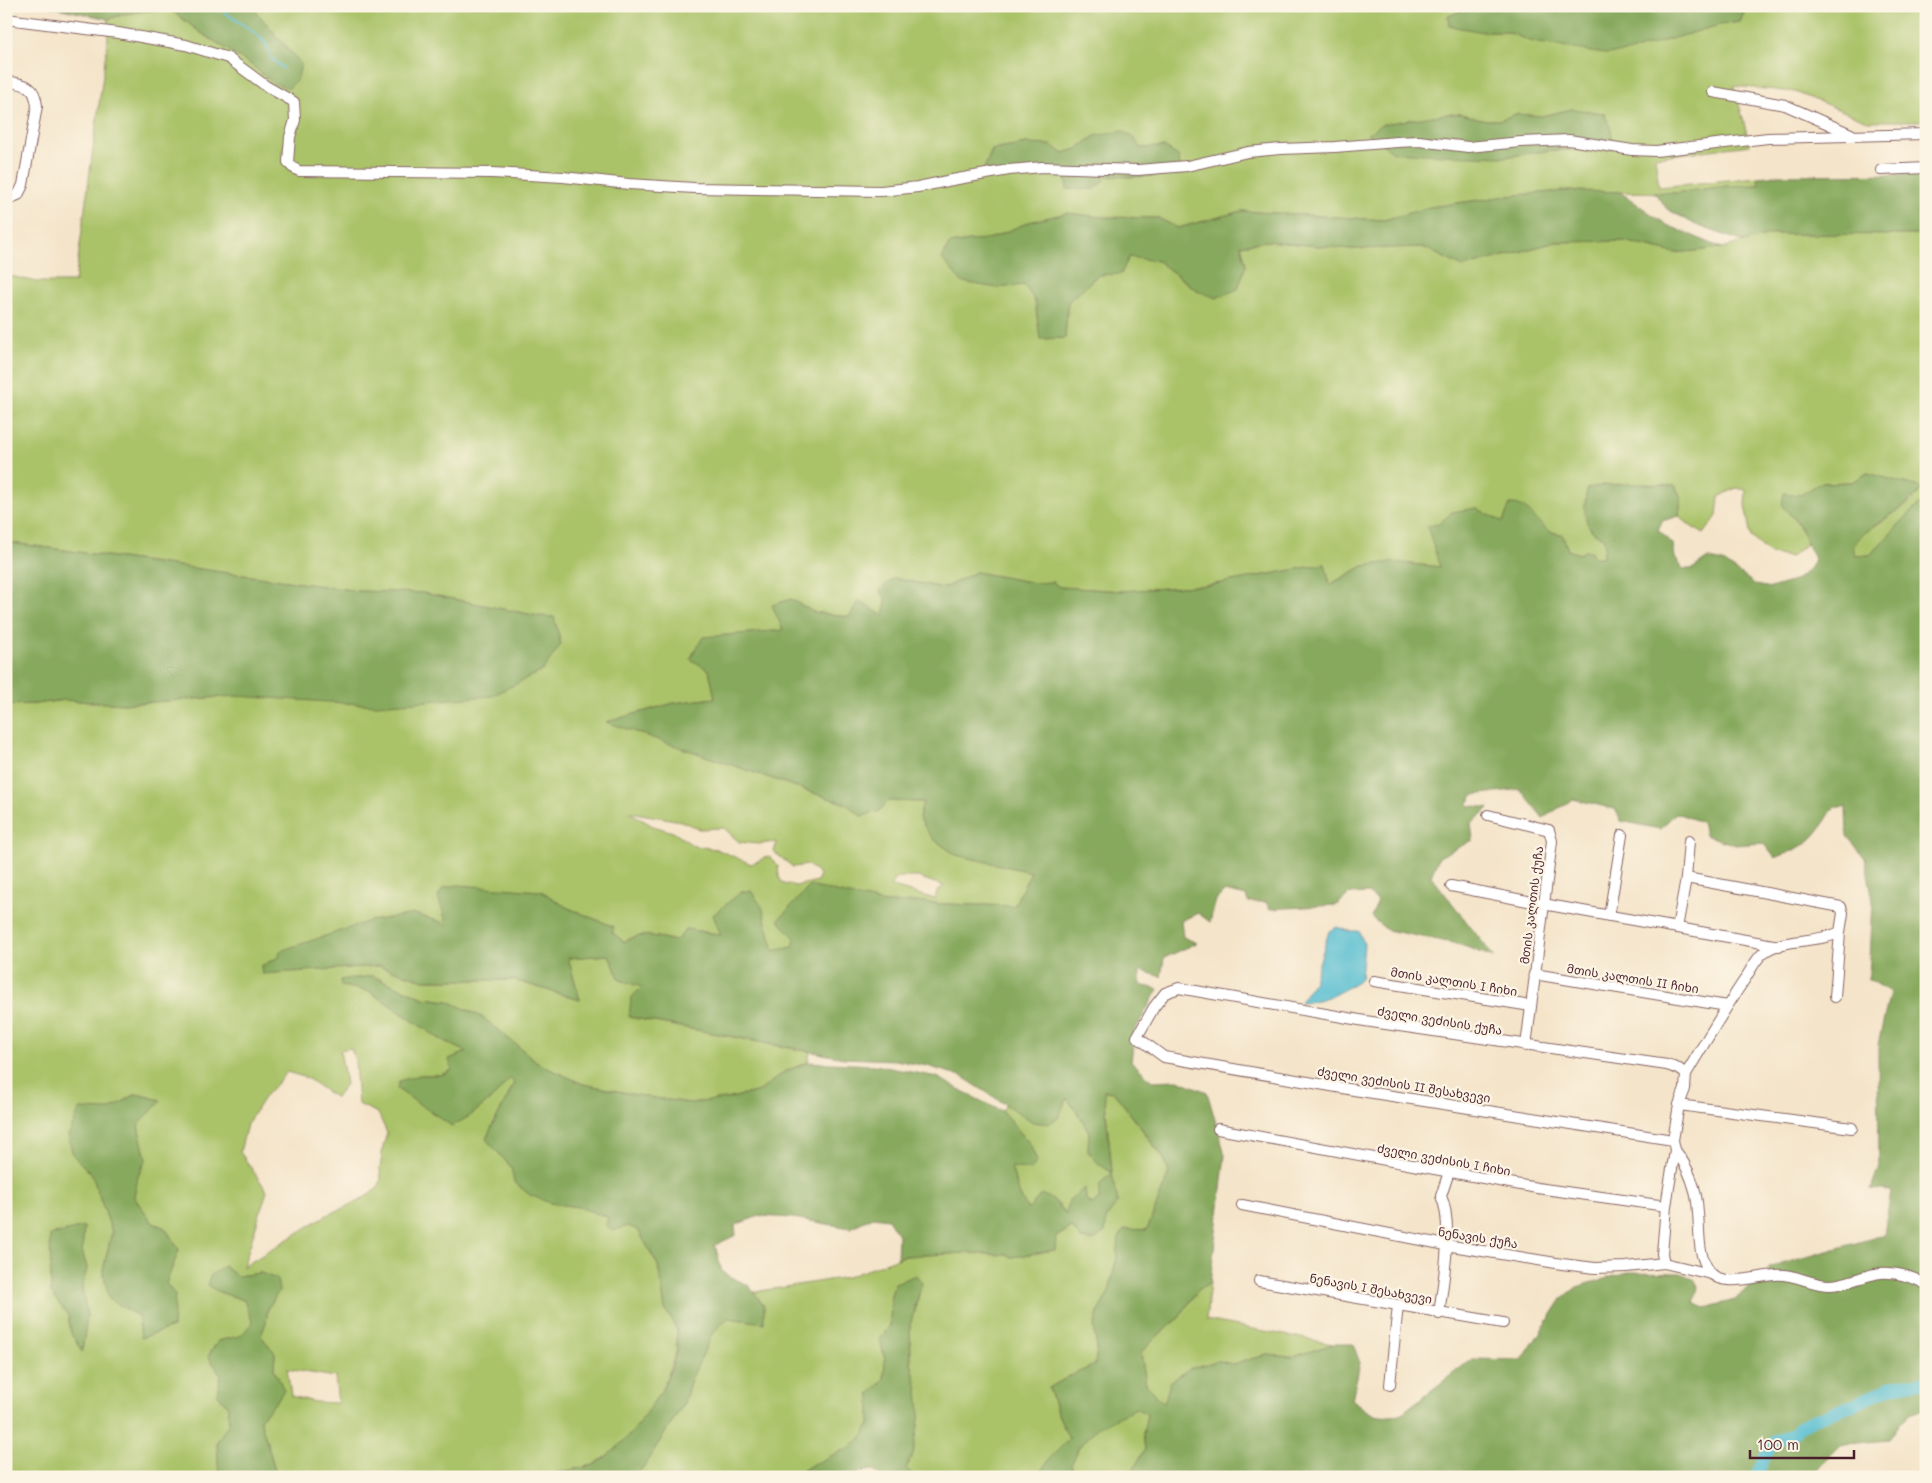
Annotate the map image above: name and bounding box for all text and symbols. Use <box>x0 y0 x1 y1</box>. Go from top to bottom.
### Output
street label: მთის კალთის ქუჩა <box>1516 845 1547 965</box>
street label: მთის კალთის II ჩიხი <box>1566 960 1700 997</box>
street label: მთის კალთის I ჩიხი <box>1389 963 1519 1000</box>
street label: ძველი ვეძისის ქუჩა <box>1376 1002 1504 1039</box>
street label: ძველი ვეძისის II შესახვევი <box>1316 1062 1492 1107</box>
street label: ძველი ვეძისის I ჩიხი <box>1376 1139 1512 1180</box>
street label: ნენავის ქუჩა <box>1437 1223 1519 1251</box>
street label: ნენავის I შესახვევი <box>1308 1269 1434 1307</box>
scale bar <box>1750 1428 1853 1460</box>
text: 100 m <box>1757 1434 1799 1454</box>

